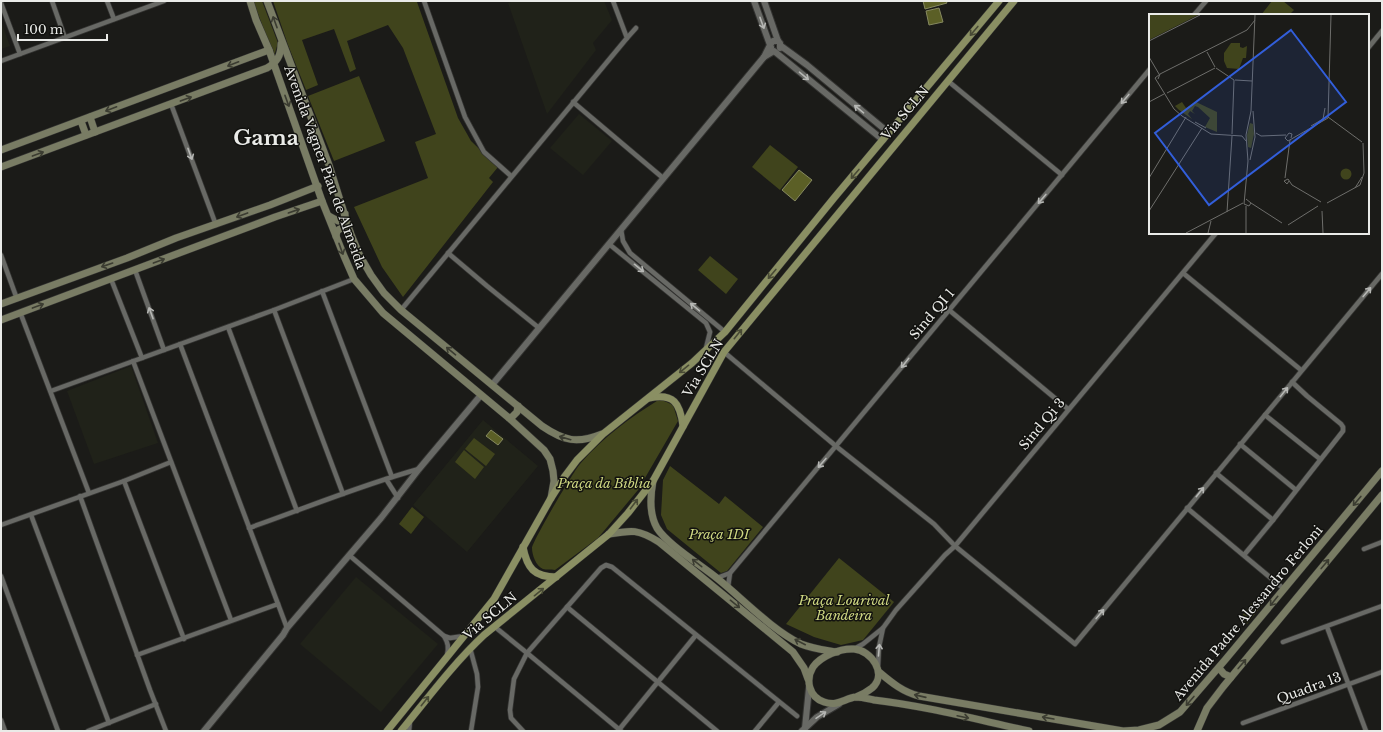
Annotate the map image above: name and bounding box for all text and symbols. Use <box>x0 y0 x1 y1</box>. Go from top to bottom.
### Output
inset map <box>1149 14 1369 234</box>
scale bar <box>18 16 107 42</box>
one-way arrow <box>270 17 278 29</box>
one-way arrow <box>758 17 766 29</box>
text: 100 m <box>24 22 63 37</box>
one-way arrow <box>969 26 978 36</box>
one-way arrow <box>227 60 239 68</box>
street label: Avenida Vagner Piau de Almeida <box>280 62 370 272</box>
one-way arrow <box>799 72 810 81</box>
street label: Via SCLN <box>877 82 933 144</box>
one-way arrow <box>1121 93 1130 104</box>
one-way arrow <box>179 94 191 102</box>
one-way arrow <box>284 94 291 107</box>
one-way arrow <box>854 104 864 113</box>
one-way arrow <box>105 106 117 114</box>
district label: Gama <box>233 125 299 151</box>
one-way arrow <box>186 147 194 159</box>
one-way arrow <box>31 150 44 157</box>
one-way arrow <box>850 169 859 179</box>
one-way arrow <box>1038 193 1047 204</box>
one-way arrow <box>288 206 300 214</box>
one-way arrow <box>237 212 249 220</box>
one-way arrow <box>337 243 345 255</box>
one-way arrow <box>153 256 165 264</box>
one-way arrow <box>101 261 113 269</box>
one-way arrow <box>633 264 644 273</box>
one-way arrow <box>768 269 777 280</box>
street label: Sind QI 1 <box>906 285 958 343</box>
one-way arrow <box>1362 287 1371 297</box>
one-way arrow <box>31 302 44 309</box>
one-way arrow <box>690 302 700 311</box>
one-way arrow <box>147 307 154 320</box>
one-way arrow <box>734 329 743 339</box>
street label: Via SCLN <box>678 335 727 401</box>
one-way arrow <box>446 347 457 355</box>
one-way arrow <box>901 358 910 369</box>
one-way arrow <box>678 365 689 374</box>
one-way arrow <box>1279 387 1288 397</box>
street label: Sind Qi 3 <box>1015 394 1069 454</box>
one-way arrow <box>559 434 572 441</box>
one-way arrow <box>818 458 827 469</box>
park label: Praça da Bíblia <box>556 475 651 492</box>
one-way arrow <box>1196 486 1205 497</box>
one-way arrow <box>1353 496 1362 507</box>
one-way arrow <box>630 499 639 510</box>
street label: Avenida Padre Alessandro Ferloni <box>1169 521 1327 705</box>
park label: Praça 1DI <box>688 526 751 543</box>
one-way arrow <box>692 558 703 567</box>
one-way arrow <box>1320 559 1329 570</box>
one-way arrow <box>533 587 544 596</box>
street label: Via SCLN <box>459 588 521 644</box>
park label: Praça Lourival Bandeira <box>797 592 890 624</box>
one-way arrow <box>1270 596 1278 607</box>
one-way arrow <box>729 600 740 608</box>
one-way arrow <box>1095 608 1104 619</box>
one-way arrow <box>794 638 806 645</box>
one-way arrow <box>875 644 882 657</box>
one-way arrow <box>1238 659 1247 670</box>
street label: Quadra 13 <box>1274 668 1344 708</box>
one-way arrow <box>913 692 926 699</box>
one-way arrow <box>421 695 430 706</box>
one-way arrow <box>1186 695 1195 706</box>
one-way arrow <box>815 711 826 719</box>
one-way arrow <box>956 713 969 721</box>
one-way arrow <box>1042 714 1055 722</box>

